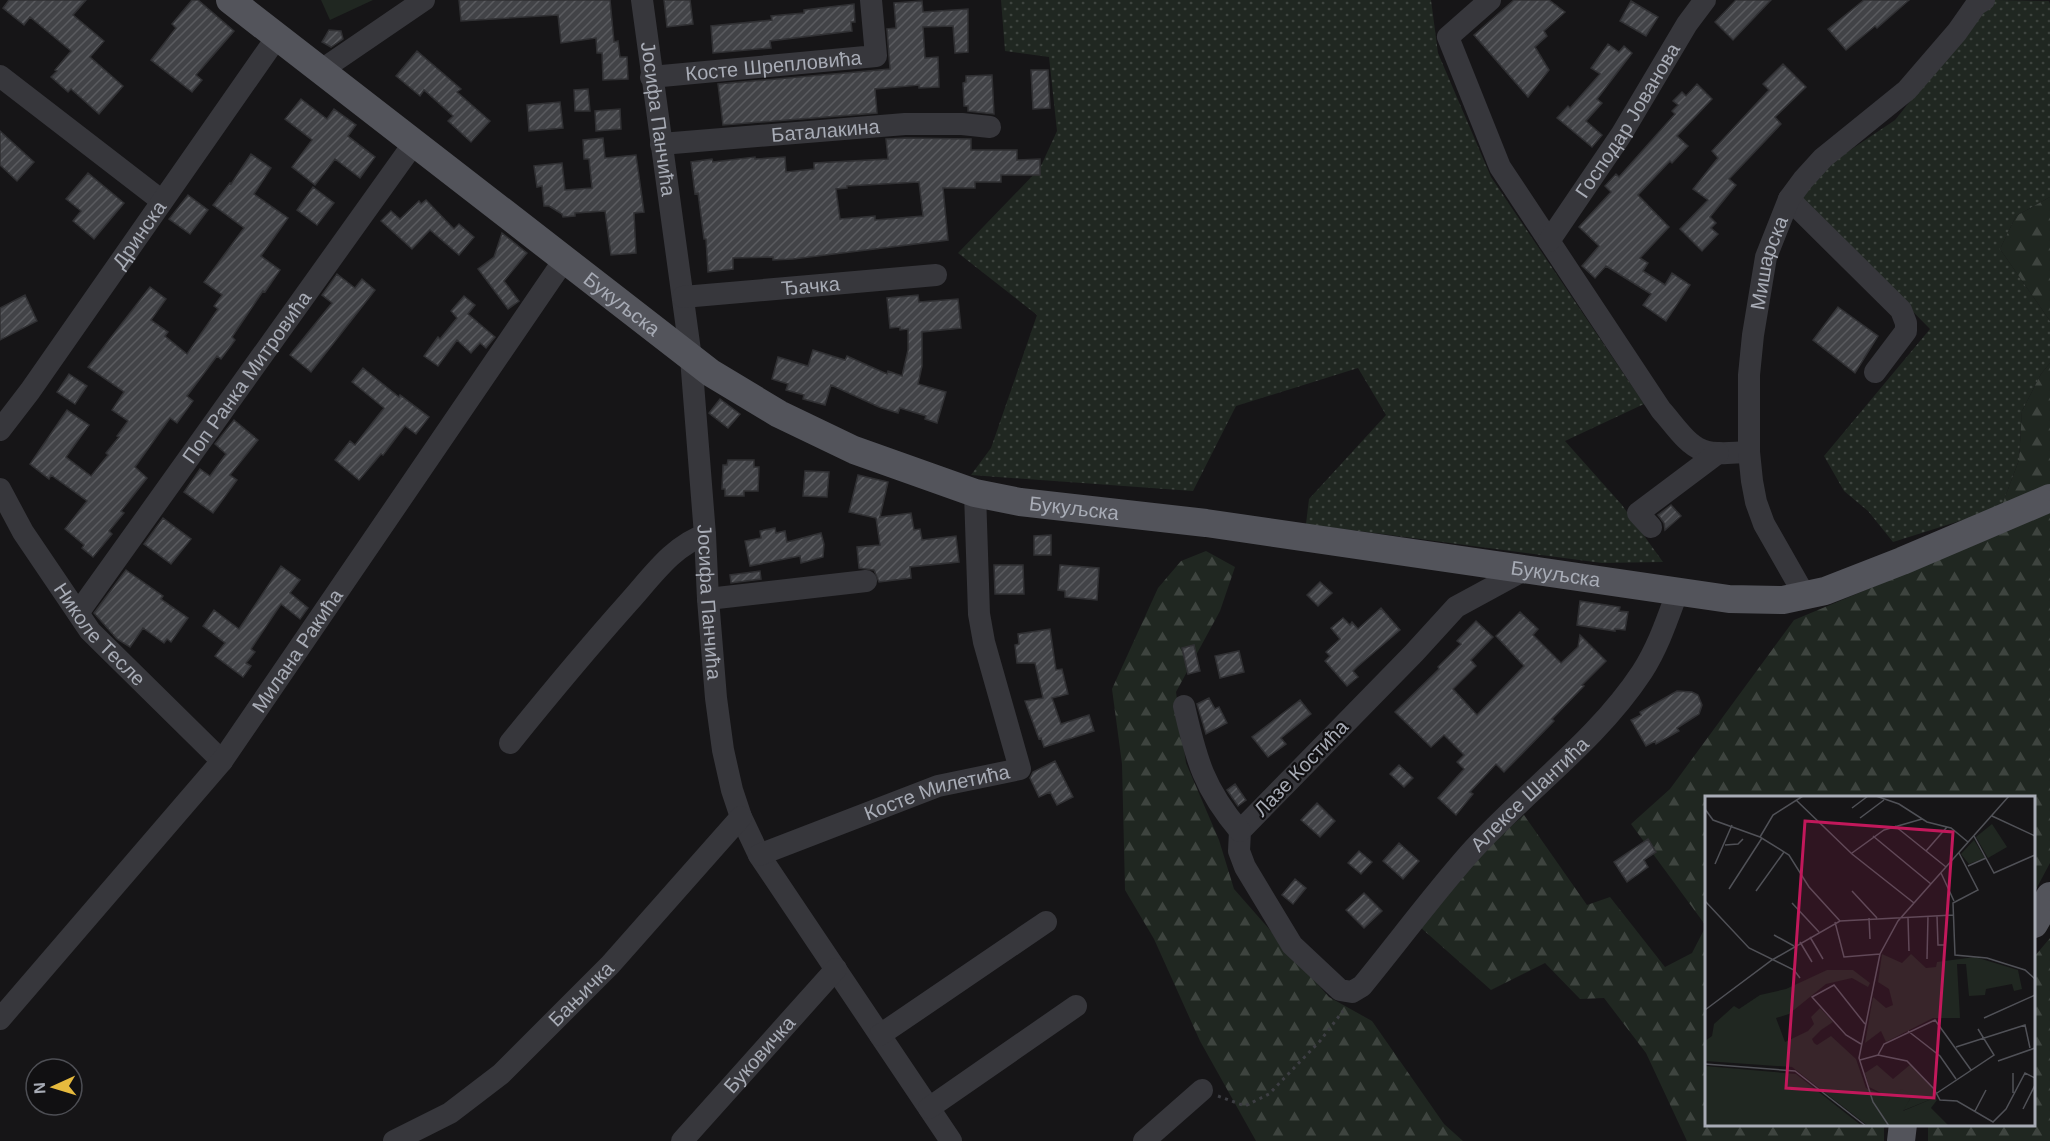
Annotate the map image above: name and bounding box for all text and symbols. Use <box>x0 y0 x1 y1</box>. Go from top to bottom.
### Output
street label: Господар Јованова <box>1571 38 1684 202</box>
street label: Јосифа Панчића <box>637 40 680 198</box>
street label: Косте Шрепловића <box>684 46 863 85</box>
street label: Баталакина <box>770 115 881 146</box>
street label: Дринска <box>108 196 171 272</box>
street label: Мишарска <box>1746 212 1792 311</box>
street label: Букуљска <box>580 268 665 341</box>
street label: Ђачка <box>780 272 842 299</box>
street label: Поп Ранка Митровића <box>178 286 316 467</box>
street label: Букуљска <box>1028 492 1121 524</box>
street label: Јосифа Панчића <box>693 523 726 681</box>
street label: Букуљска <box>1509 556 1603 591</box>
street label: Николе Тесле <box>50 579 150 690</box>
street label: Милана Ракића <box>248 584 348 716</box>
street label: Лазе Костића <box>1250 715 1353 821</box>
street label: Алексе Шантића <box>1466 732 1594 856</box>
street label: Косте Милетића <box>861 760 1012 824</box>
inset map <box>1705 796 2035 1126</box>
street label: Бањичка <box>544 956 619 1031</box>
street label: Буковичка <box>719 1011 800 1097</box>
north arrow <box>24 1057 84 1117</box>
text: N <box>31 1082 48 1094</box>

